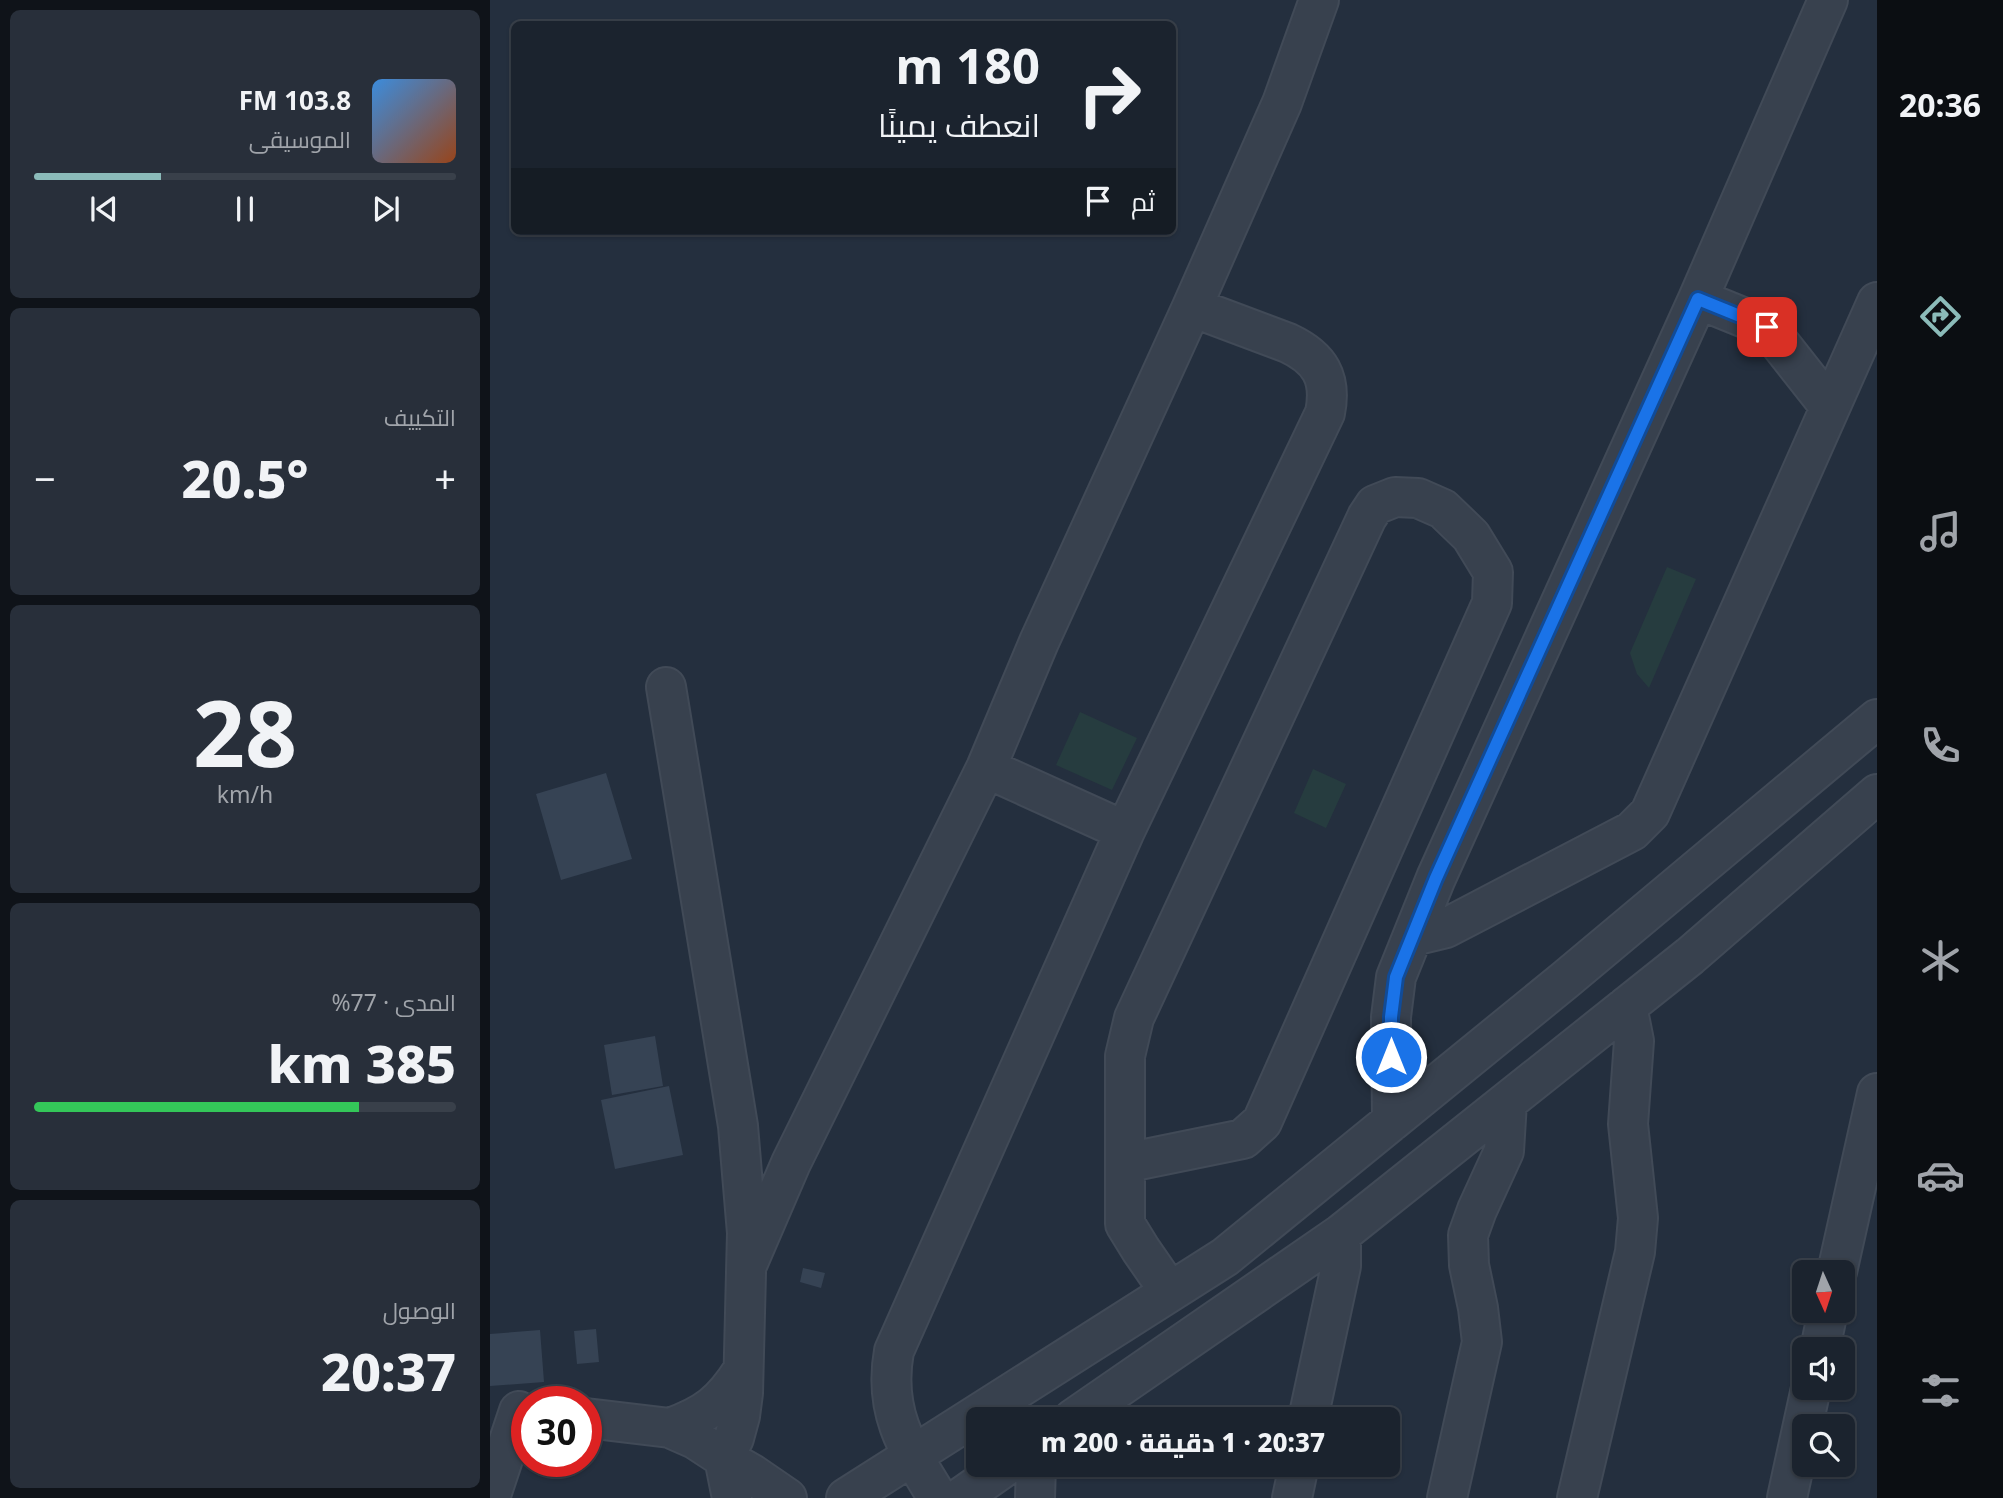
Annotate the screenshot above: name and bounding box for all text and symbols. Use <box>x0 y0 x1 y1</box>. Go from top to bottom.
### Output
text: 180 m <box>895 32 1040 98</box>
icon: right <box>1064 49 1155 140</box>
text: 103.8 FM <box>239 82 351 118</box>
text: 20:36 <box>1899 83 1981 126</box>
text: انعطف يمينًا <box>878 103 1040 146</box>
text: الموسيقى <box>249 123 351 155</box>
icon: arrive <box>1079 182 1117 220</box>
text: ثم <box>1131 183 1155 219</box>
icon: previous <box>85 190 123 228</box>
icon: pause <box>226 190 264 228</box>
icon: next <box>367 190 405 228</box>
icon: directions <box>1916 292 1965 341</box>
pin <box>1737 297 1797 357</box>
icon: arrive <box>1748 308 1786 346</box>
text: التكييف <box>384 401 456 433</box>
text: 20.5° <box>182 442 308 513</box>
text: − <box>34 452 56 504</box>
text: + <box>434 452 456 504</box>
icon: music <box>1916 507 1965 556</box>
text: 28 <box>193 670 297 794</box>
icon: phone <box>1916 721 1965 770</box>
text: km/h <box>217 778 273 810</box>
icon: climate <box>1916 936 1965 985</box>
text: المدى · 77% <box>331 986 456 1018</box>
position arrow <box>1354 1020 1428 1094</box>
text: 385 km <box>268 1027 456 1098</box>
icon: car <box>1916 1151 1965 1200</box>
north arrow <box>1792 1260 1855 1323</box>
map controls <box>1792 1260 1855 1477</box>
text: الوصول <box>383 1294 456 1326</box>
text: 20:37 <box>321 1335 456 1406</box>
button: sound <box>1792 1337 1855 1400</box>
icon: filters <box>1916 1366 1965 1415</box>
speed limit sign: 30 <box>511 1386 602 1477</box>
button: search <box>1792 1414 1855 1477</box>
text: 20:37 · 1 دقيقة · 200 m <box>1041 1424 1325 1460</box>

